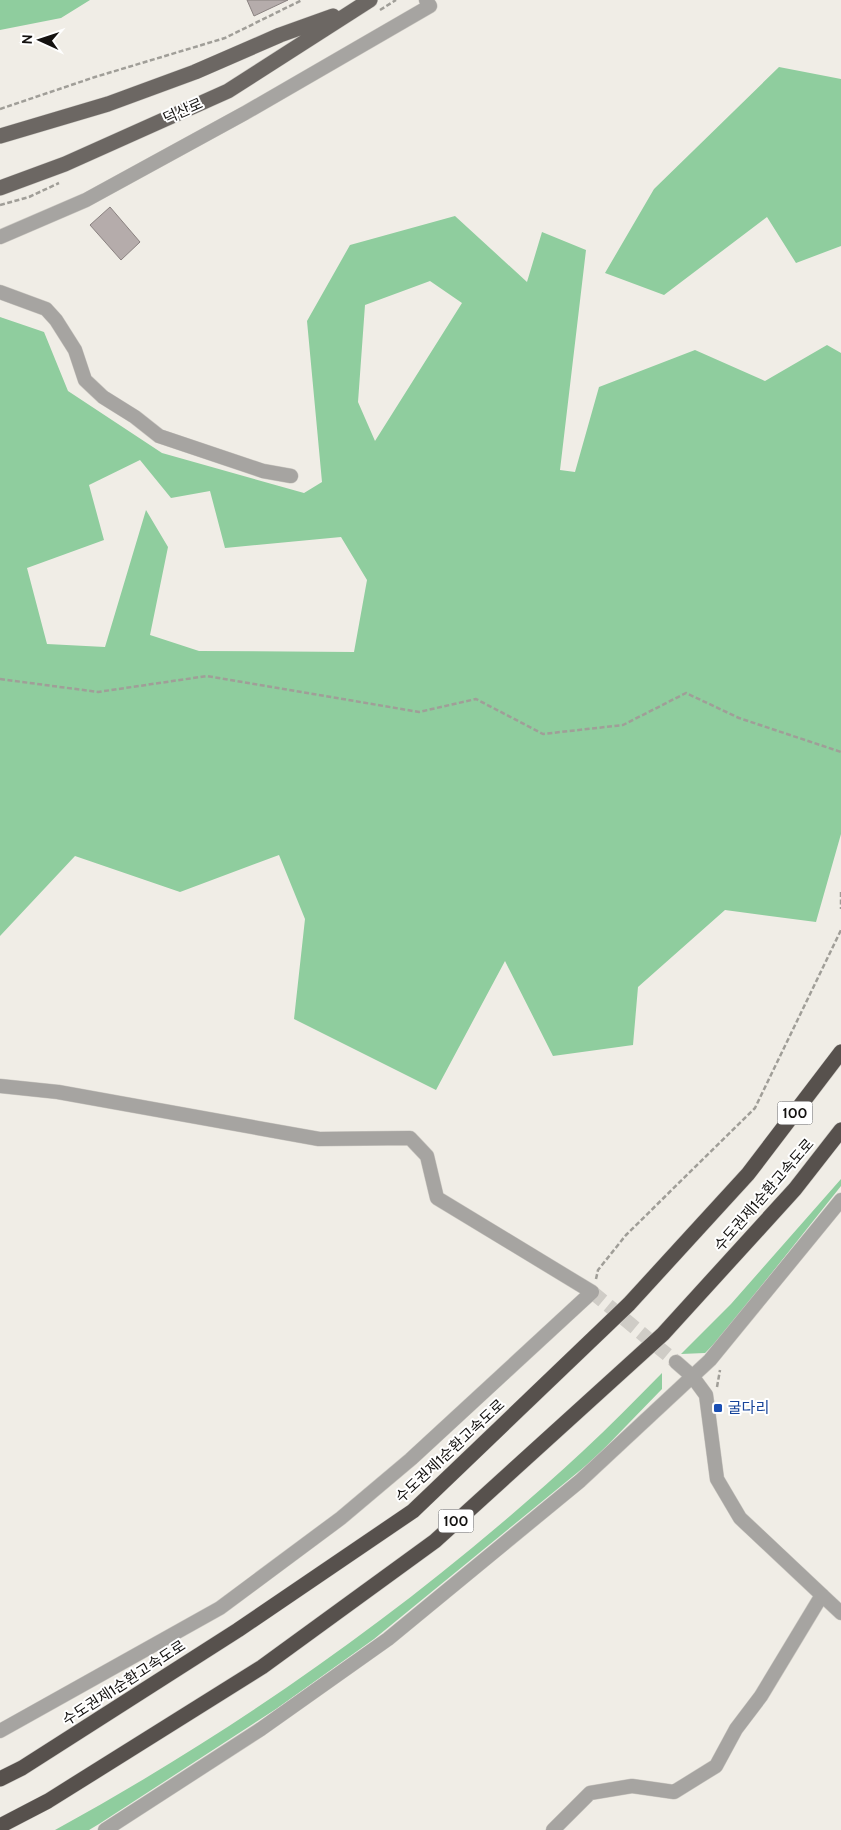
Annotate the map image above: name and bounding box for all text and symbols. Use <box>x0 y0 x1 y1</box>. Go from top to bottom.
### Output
north arrow <box>15 15 65 65</box>
text: N <box>18 34 36 45</box>
street label: 덕산로 <box>160 94 206 128</box>
road number: 100 <box>778 1102 812 1124</box>
street label: 수도권제1순환고속도로 <box>710 1135 818 1255</box>
street label: 수도권제1순환고속도로 <box>392 1396 508 1506</box>
place label: 굴다리 <box>728 1399 769 1417</box>
marker: 굴다리 <box>712 1402 724 1414</box>
road number: 100 <box>438 1510 474 1532</box>
street label: 수도권제1순환고속도로 <box>59 1637 189 1729</box>

